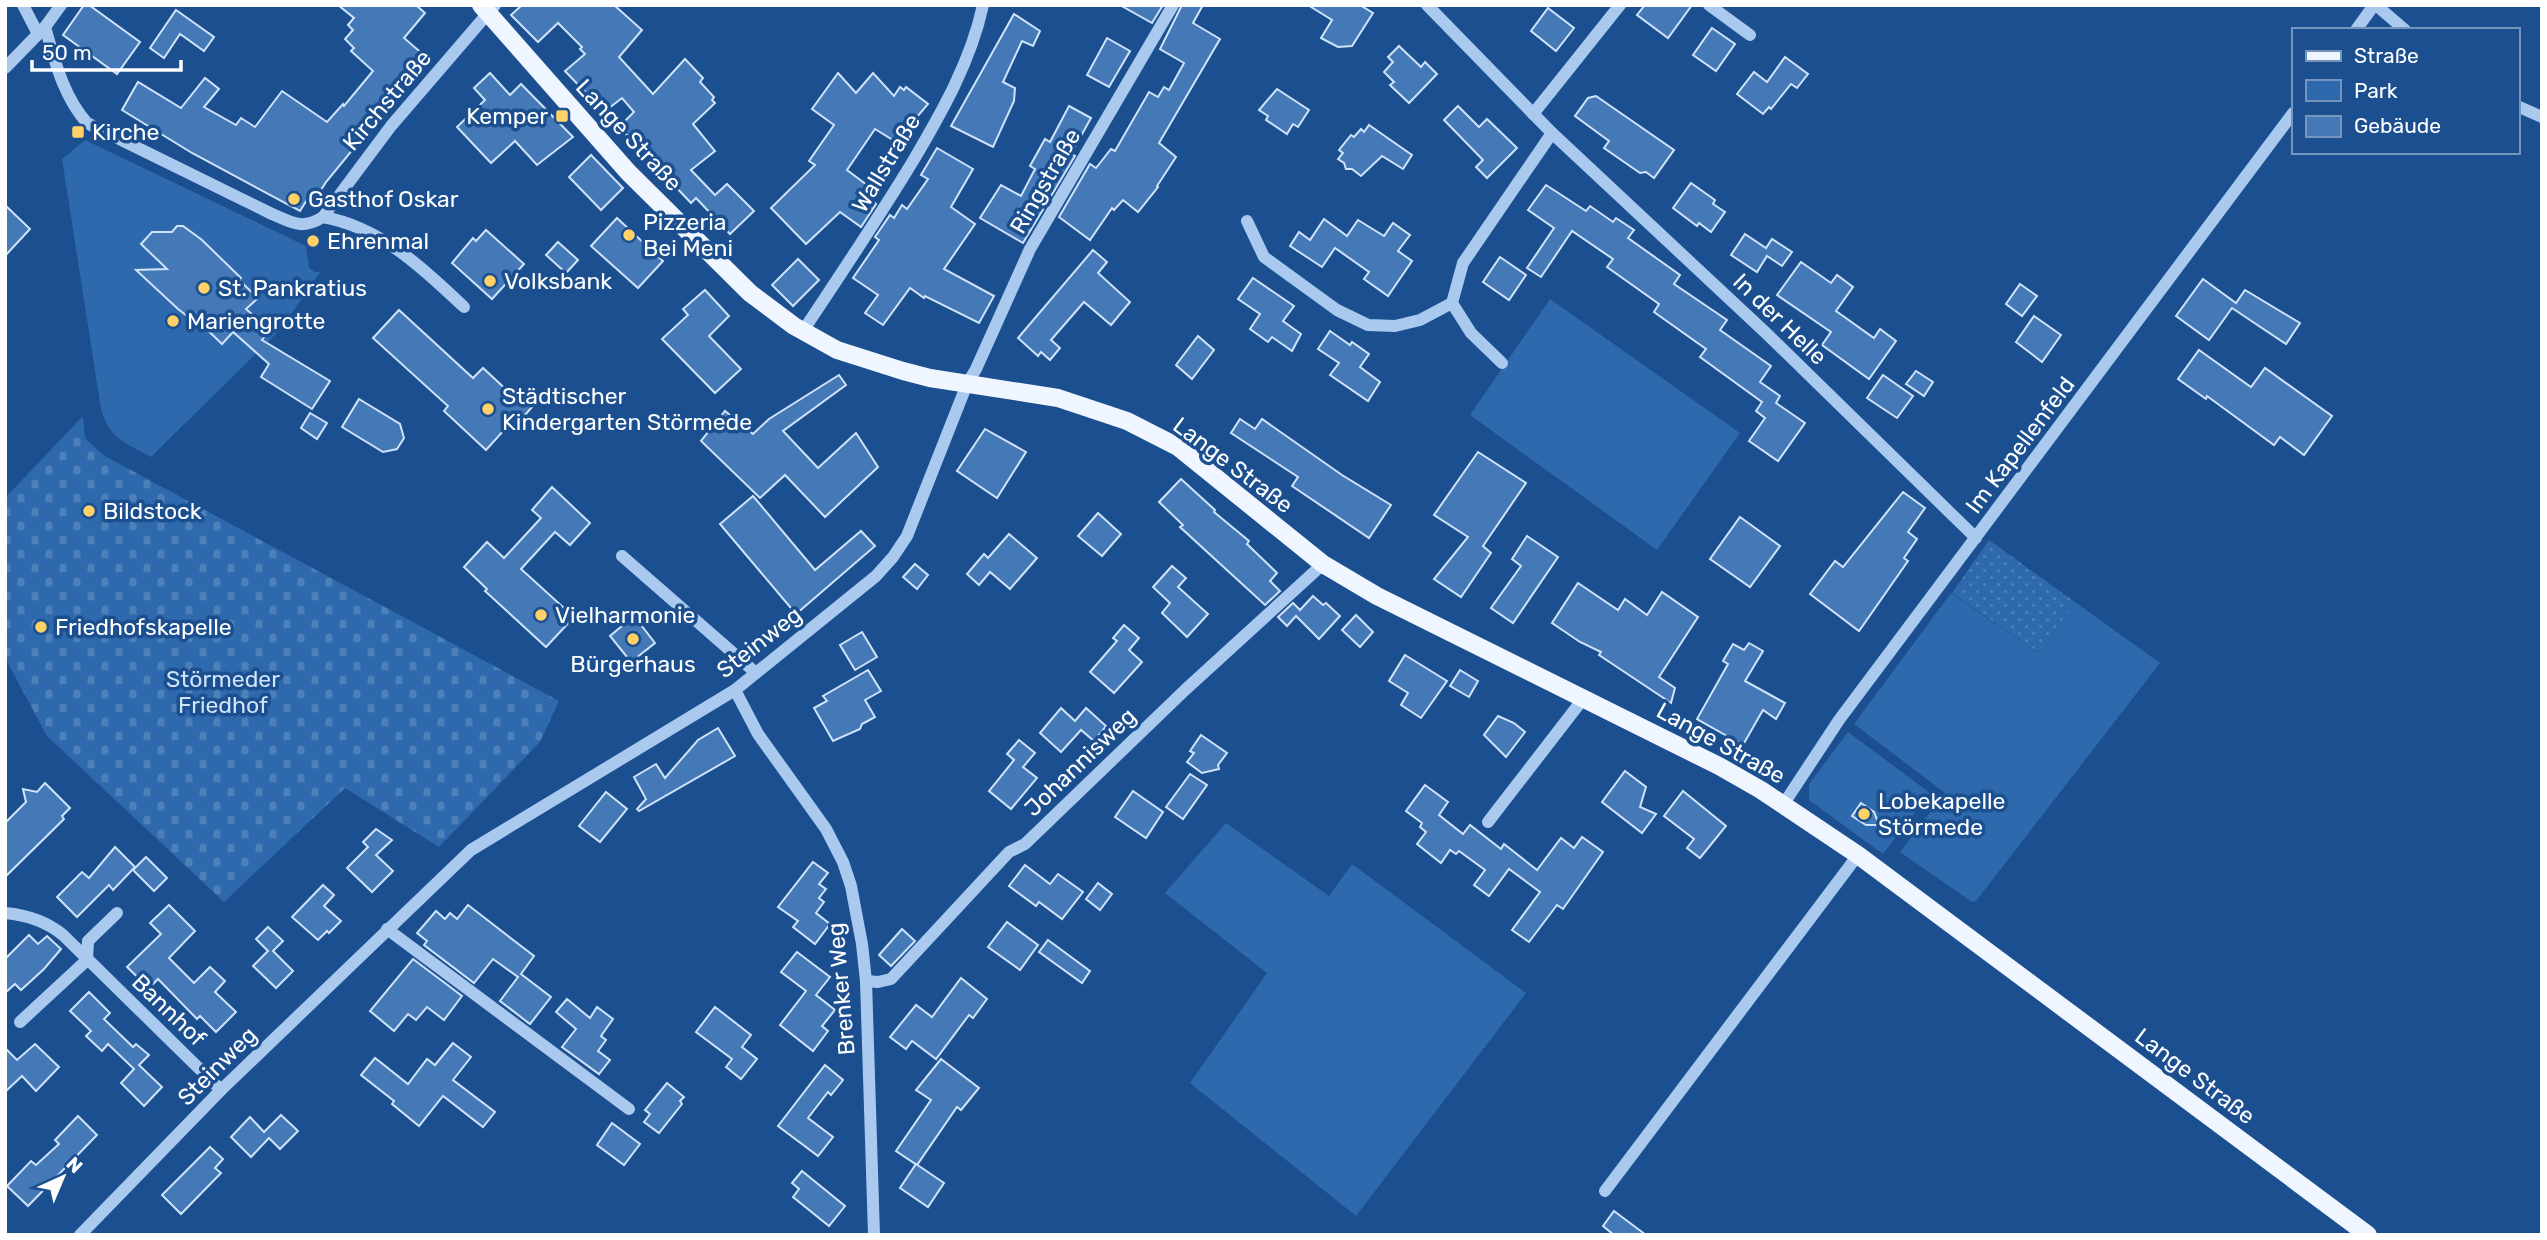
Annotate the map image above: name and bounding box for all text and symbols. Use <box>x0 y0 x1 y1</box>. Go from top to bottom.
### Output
scale bar <box>32 28 180 72</box>
legend <box>2292 28 2519 154</box>
text: 50 m <box>42 40 92 65</box>
text: Straße <box>2354 43 2419 68</box>
street label: Kirchstraße <box>337 44 437 156</box>
street label: Lange Straße <box>570 73 688 197</box>
text: Park <box>2354 78 2398 103</box>
place label: Kemper <box>466 102 548 130</box>
marker: Kemper <box>554 108 570 124</box>
street label: Wallstraße <box>846 109 926 217</box>
text: Gebäude <box>2354 113 2441 138</box>
place label: Kirche <box>92 118 160 146</box>
street label: Ringstraße <box>1004 123 1086 239</box>
marker: Kirche <box>70 124 86 140</box>
place label: Gasthof Oskar <box>308 185 459 213</box>
marker: Gasthof Oskar <box>286 191 302 207</box>
place label: Pizzeria Bei Meni <box>643 208 733 262</box>
place label: Ehrenmal <box>327 227 429 255</box>
marker: Pizzeria Bei Meni <box>621 227 637 243</box>
marker: Ehrenmal <box>305 233 321 249</box>
place label: Volksbank <box>504 267 612 295</box>
street label: In der Helle <box>1727 267 1833 371</box>
marker: Volksbank <box>482 273 498 289</box>
place label: St. Pankratius <box>218 274 367 302</box>
marker: St. Pankratius <box>196 280 212 296</box>
place label: Mariengrotte <box>187 307 325 335</box>
marker: Mariengrotte <box>165 313 181 329</box>
street label: Im Kapellenfeld <box>1959 371 2081 519</box>
place label: Städtischer Kindergarten Störmede <box>502 382 752 436</box>
marker: Städtischer Kindergarten Störmede <box>480 401 496 417</box>
street label: Lange Straße <box>1168 411 1298 519</box>
place label: Bildstock <box>103 497 202 525</box>
marker: Bildstock <box>81 503 97 519</box>
street label: Steinweg <box>711 600 807 684</box>
place label: Vielharmonie <box>555 601 696 629</box>
marker: Vielharmonie <box>533 607 549 623</box>
place label: Friedhofskapelle <box>55 613 232 641</box>
marker: Friedhofskapelle <box>33 619 49 635</box>
marker: Bürgerhaus <box>625 631 641 647</box>
place label: Bürgerhaus <box>570 650 696 678</box>
park label: Störmeder Friedhof <box>166 665 280 719</box>
street label: Lange Straße <box>1652 696 1790 790</box>
street label: Johannisweg <box>1018 702 1142 822</box>
place label: Lobekapelle Störmede <box>1878 787 2005 841</box>
marker: Lobekapelle Störmede <box>1856 806 1872 822</box>
street label: Brenker Weg <box>821 922 861 1056</box>
street label: Bannhof <box>126 968 212 1052</box>
street label: Steinweg <box>172 1021 262 1111</box>
street label: Lange Straße <box>2130 1022 2260 1130</box>
north arrow <box>28 1142 98 1212</box>
text: N <box>62 1152 87 1178</box>

